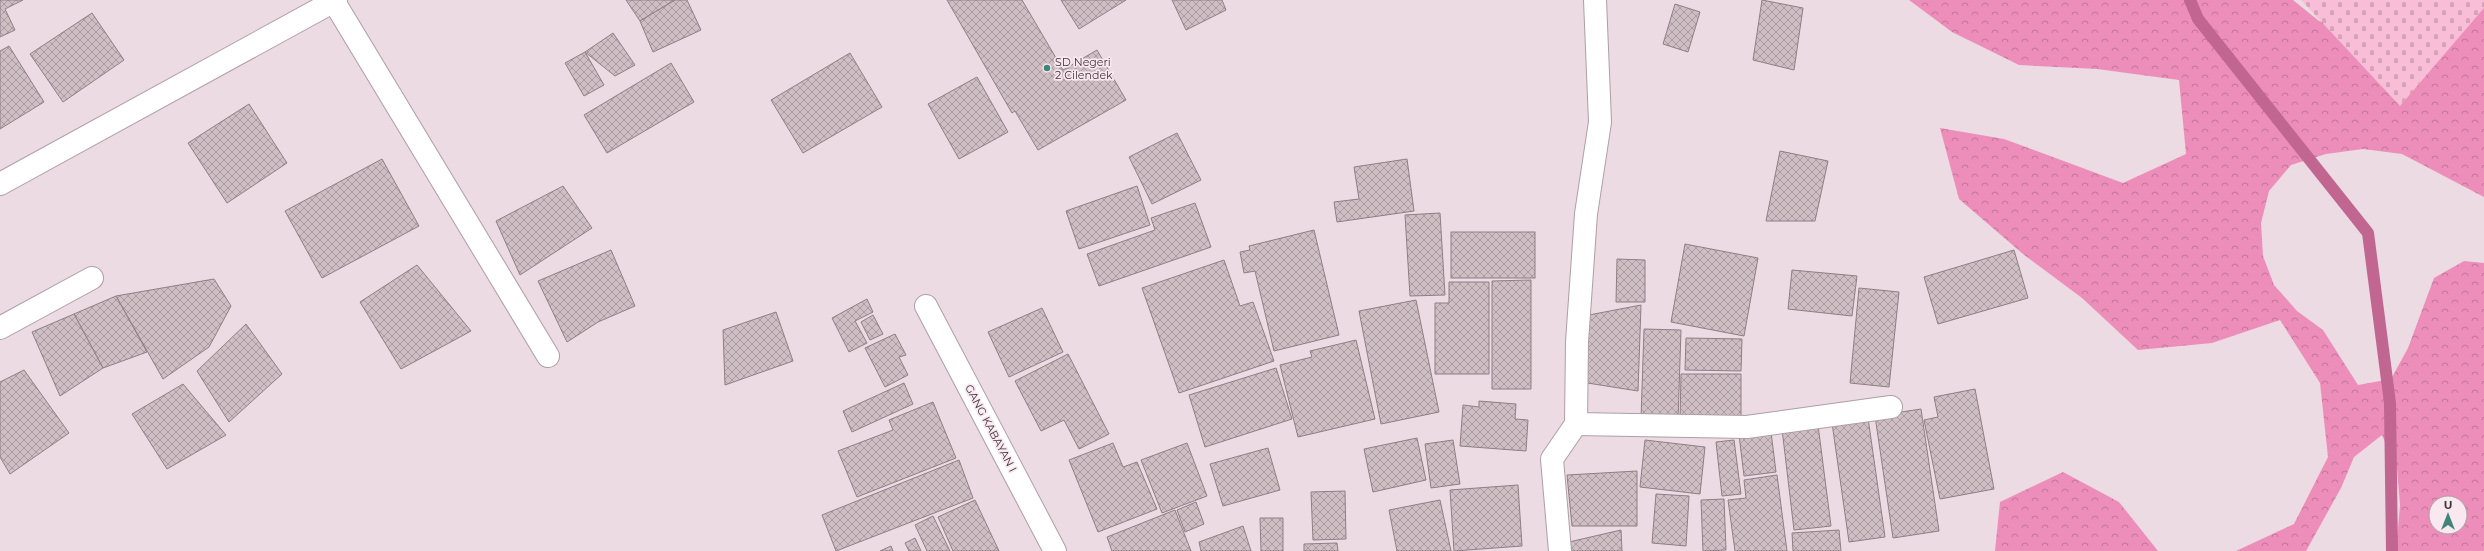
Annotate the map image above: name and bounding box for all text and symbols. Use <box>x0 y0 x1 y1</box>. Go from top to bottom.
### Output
place label: SD Negeri 2 Cilendek <box>1055 55 1113 82</box>
marker: SD Negeri 2 Cilendek <box>1042 63 1052 73</box>
street label: GANG KABAYAN I <box>962 382 1020 474</box>
north arrow <box>2428 495 2468 535</box>
text: U <box>2444 498 2452 512</box>

